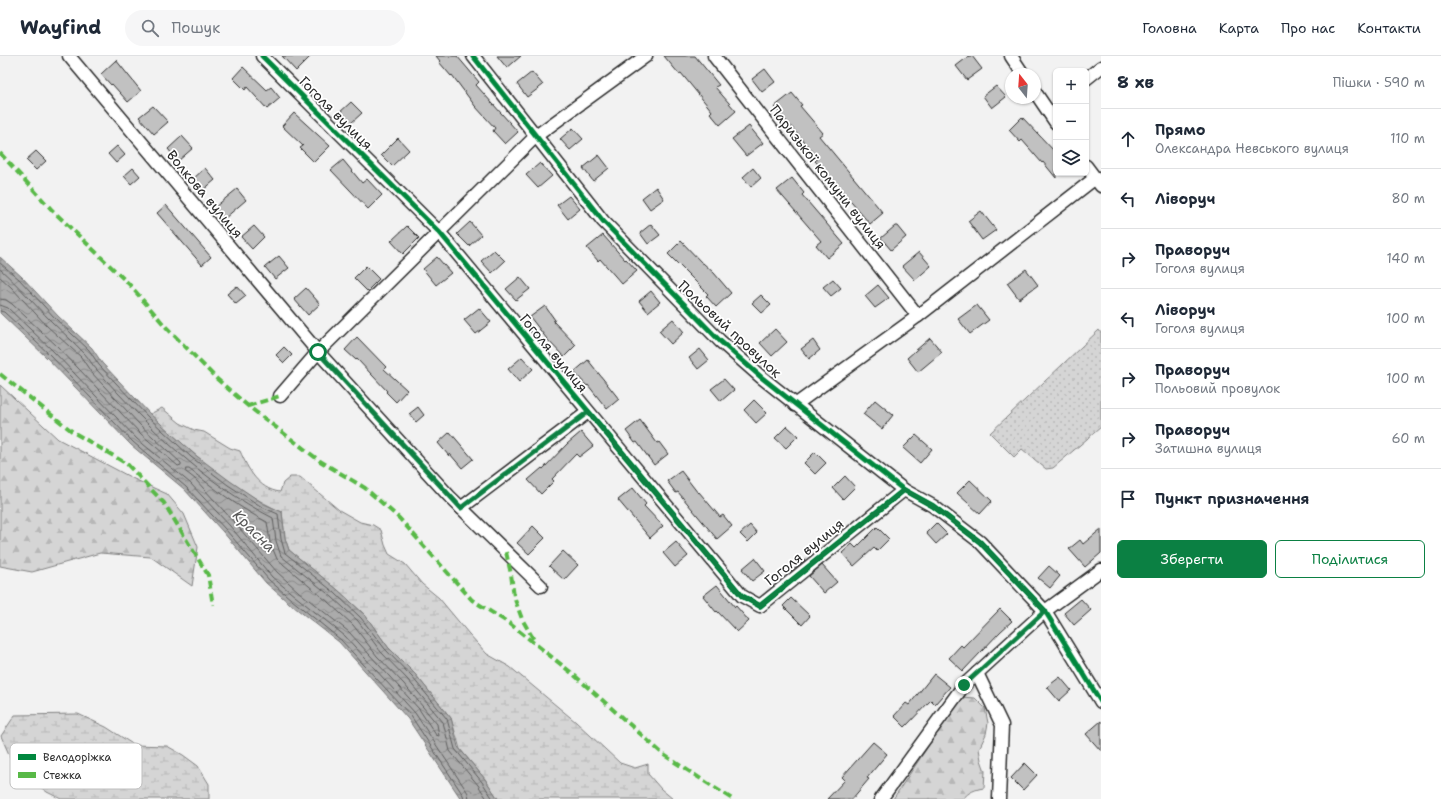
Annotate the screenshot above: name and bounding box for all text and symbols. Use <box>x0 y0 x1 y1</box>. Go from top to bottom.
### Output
search box <box>125 10 405 46</box>
text: Wayfind <box>20 15 101 40</box>
icon: search <box>139 17 161 39</box>
text: Пошук <box>171 18 220 38</box>
text: Головна <box>1142 19 1197 37</box>
text: Карта <box>1219 19 1259 37</box>
text: Про нас <box>1281 19 1335 37</box>
text: Контакти <box>1357 19 1421 37</box>
north arrow <box>1005 68 1041 104</box>
map controls <box>1053 68 1089 176</box>
button: + <box>1053 68 1089 104</box>
text: 8 хв <box>1117 71 1154 93</box>
street label: Гоголя вулиця <box>295 72 377 154</box>
text: Пішки · 590 m <box>1333 74 1425 91</box>
street label: Паризької комуни вулиця <box>766 101 890 253</box>
button: − <box>1053 104 1089 140</box>
text: Прямо <box>1155 120 1205 140</box>
icon: ahead <box>1117 128 1139 150</box>
text: 110 m <box>1390 130 1425 147</box>
button: layers <box>1053 140 1089 176</box>
text: Олександра Невського вулиця <box>1155 140 1349 157</box>
street label: Волкова вулиця <box>163 146 247 242</box>
icon: left <box>1117 188 1139 210</box>
text: Ліворуч <box>1155 189 1215 209</box>
text: 80 m <box>1391 190 1425 207</box>
text: Праворуч <box>1155 240 1230 260</box>
icon: right <box>1117 248 1139 270</box>
text: 140 m <box>1386 250 1425 267</box>
text: Гоголя вулиця <box>1155 260 1245 277</box>
street label: Польовий провулок <box>675 276 786 382</box>
text: Ліворуч <box>1155 300 1215 320</box>
icon: left <box>1117 308 1139 330</box>
street label: Гоголя вулиця <box>516 310 592 396</box>
text: 100 m <box>1386 310 1425 327</box>
text: Гоголя вулиця <box>1155 320 1245 337</box>
route start <box>309 343 327 361</box>
text: Праворуч <box>1155 360 1230 380</box>
icon: right <box>1117 368 1139 390</box>
text: 100 m <box>1386 370 1425 387</box>
text: Польовий провулок <box>1155 380 1280 397</box>
text: Праворуч <box>1155 420 1230 440</box>
icon: right <box>1117 428 1139 450</box>
text: 60 m <box>1392 430 1425 447</box>
text: Затишна вулиця <box>1155 440 1262 457</box>
icon: arrive <box>1117 488 1139 510</box>
text: Пункт призначення <box>1155 489 1310 509</box>
water label: Красна <box>228 505 280 557</box>
street label: Гоголя вулиця <box>761 515 847 589</box>
button: Зберегти <box>1117 540 1267 578</box>
button: Поділитися <box>1275 540 1425 578</box>
route end <box>955 676 973 694</box>
legend <box>10 743 142 789</box>
text: Велодоріжка <box>43 750 111 765</box>
text: Стежка <box>43 768 82 783</box>

